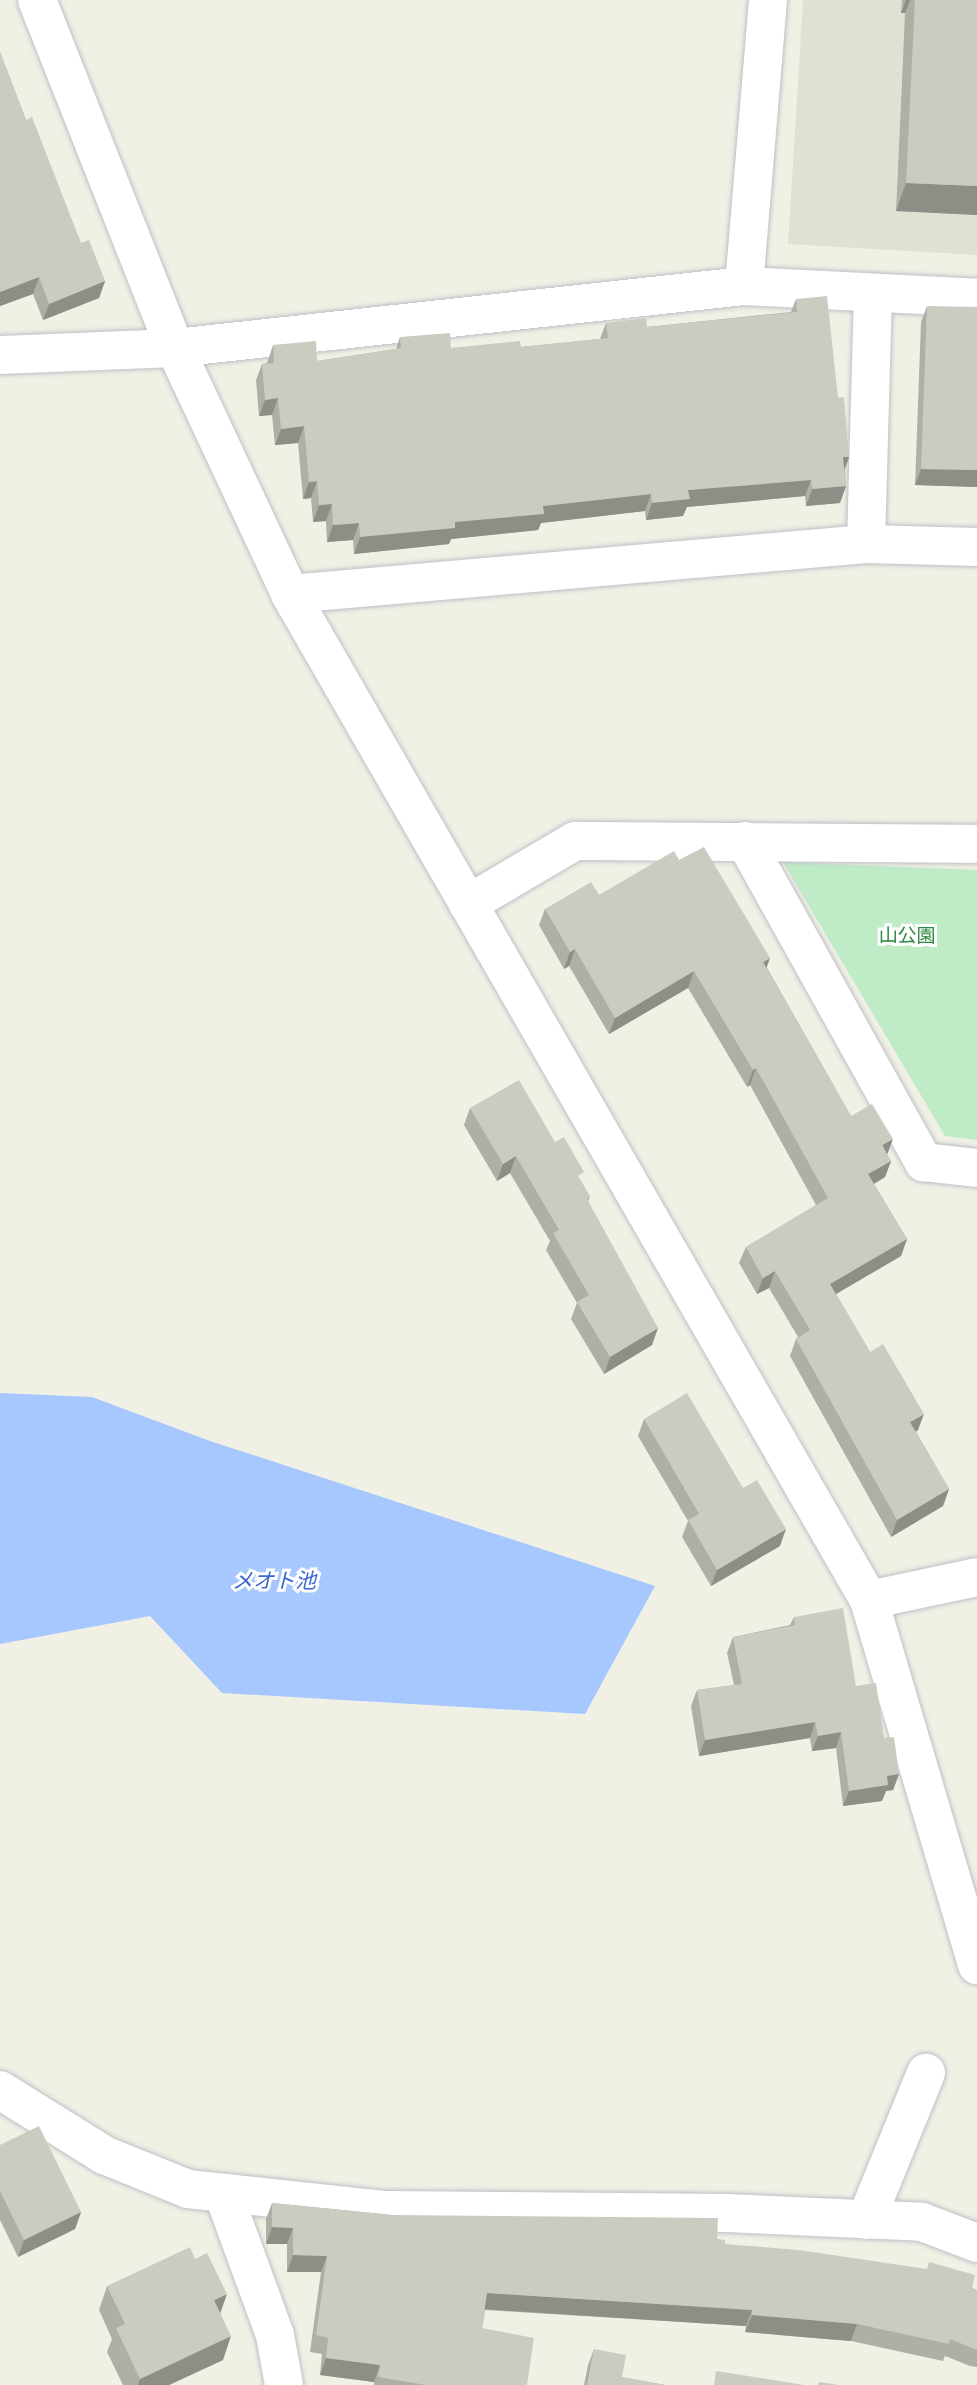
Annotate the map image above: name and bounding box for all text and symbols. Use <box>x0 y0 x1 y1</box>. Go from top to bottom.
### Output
park label: 山公園 <box>879 926 935 948</box>
water label: メオト池 <box>232 1568 316 1594</box>

